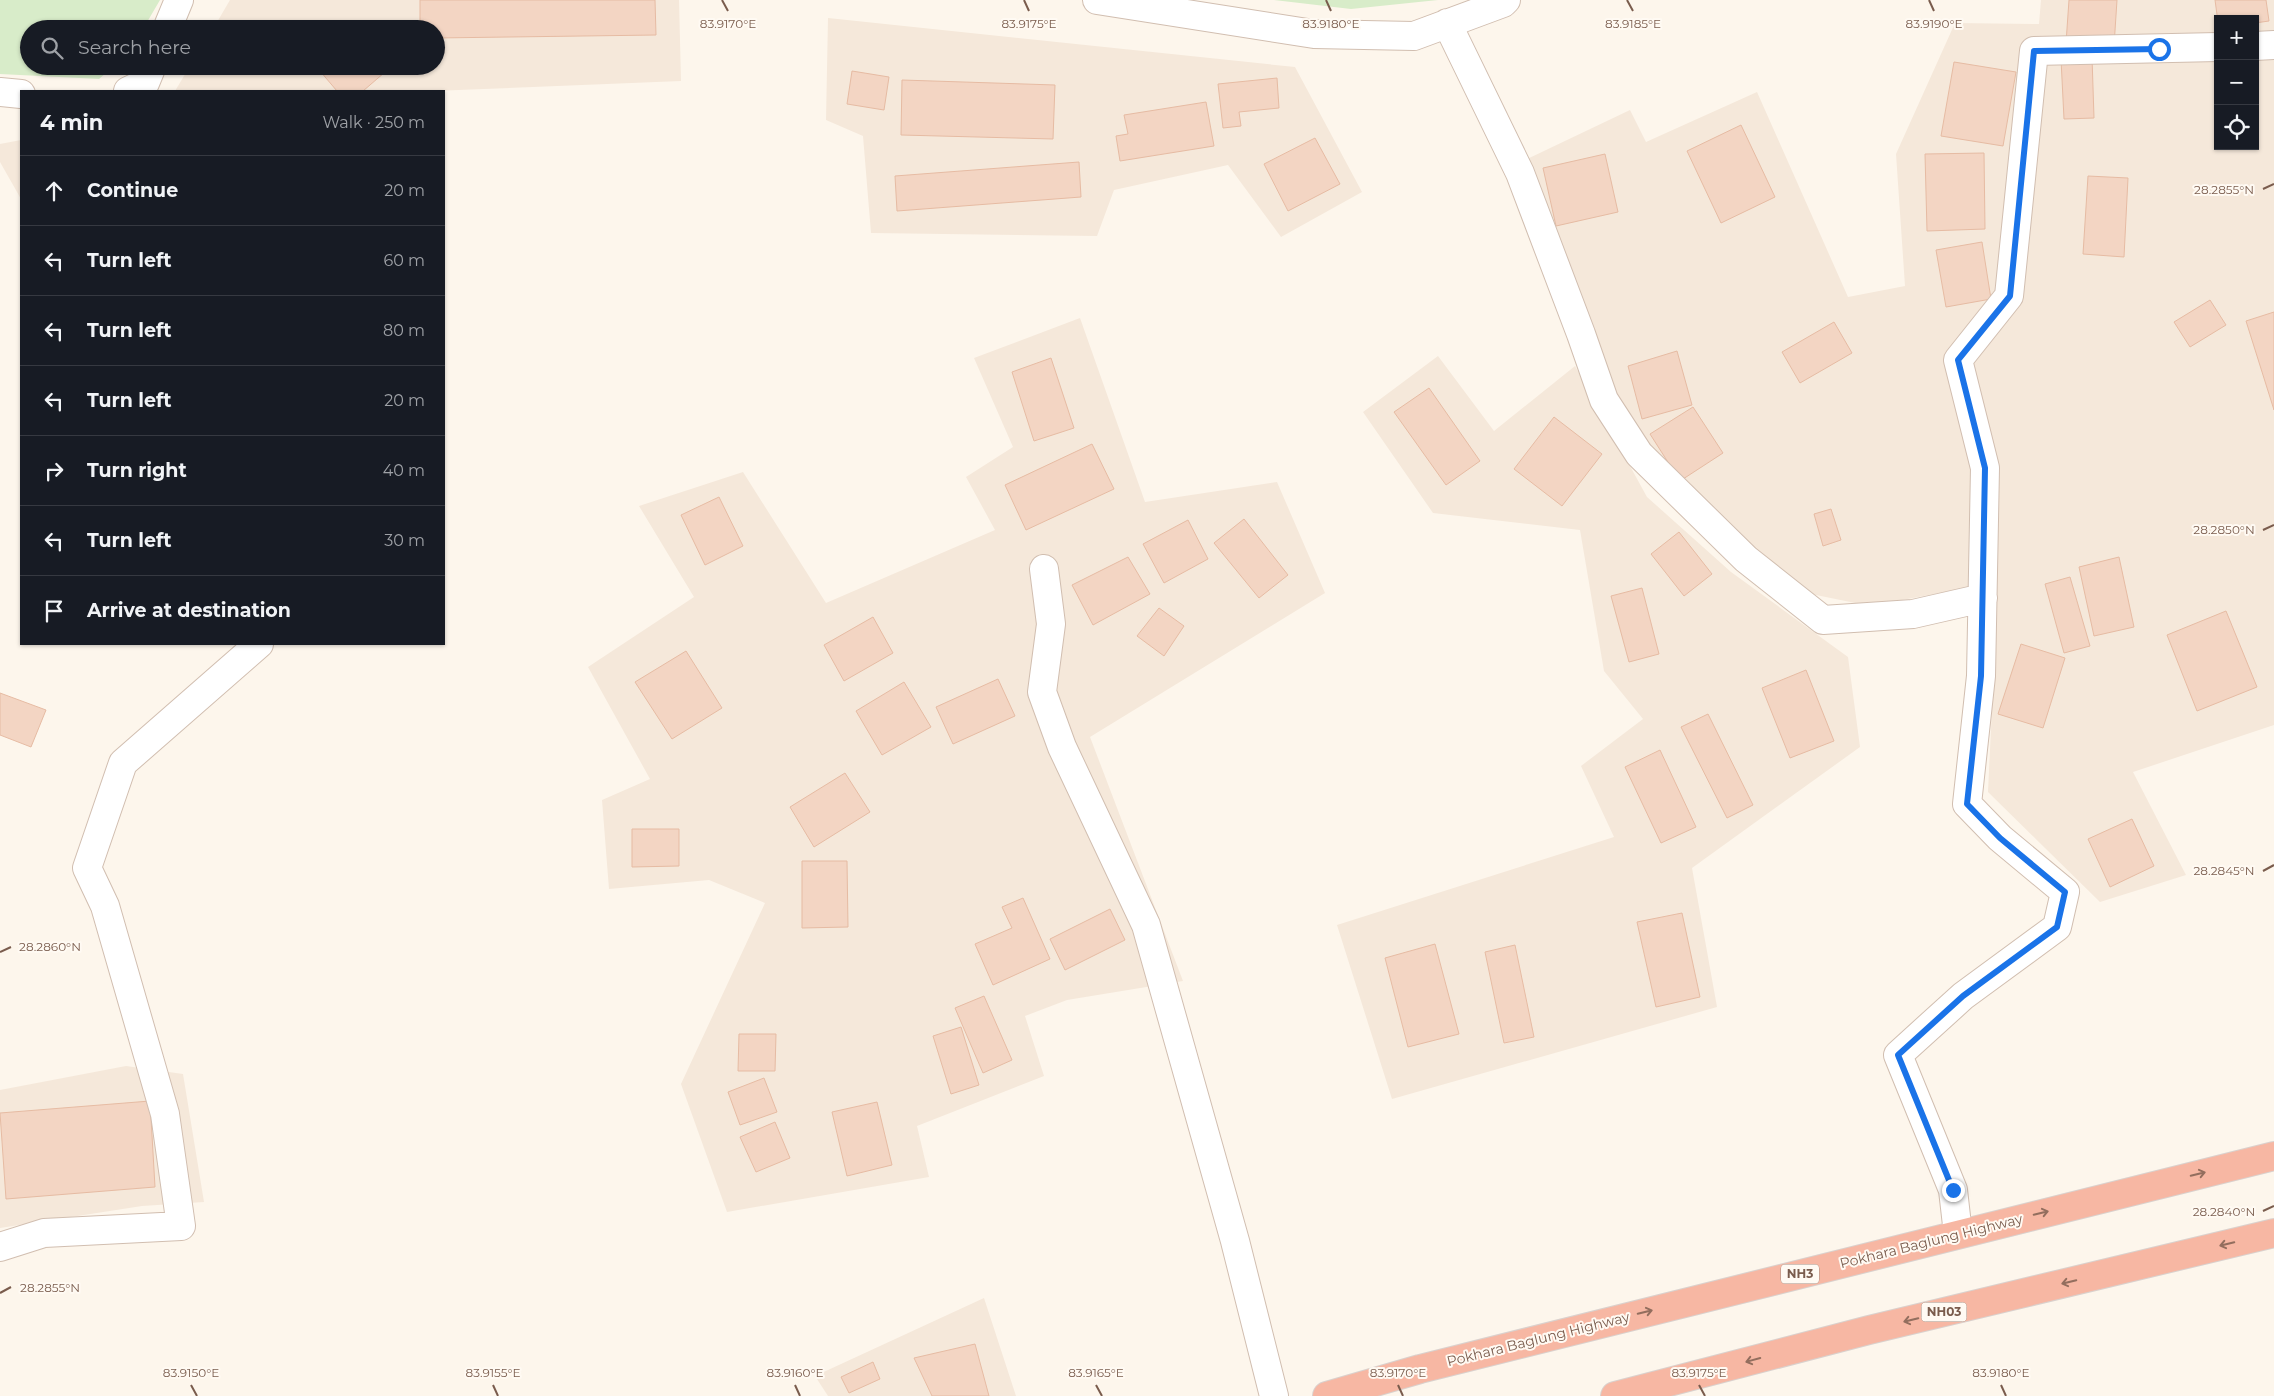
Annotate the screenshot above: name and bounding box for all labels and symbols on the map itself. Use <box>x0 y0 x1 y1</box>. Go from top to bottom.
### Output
text: 83.9170°E <box>700 16 756 31</box>
text: 83.9175°E <box>1001 16 1057 31</box>
text: 83.9180°E <box>1302 16 1360 31</box>
text: 83.9185°E <box>1605 16 1661 31</box>
text: 83.9190°E <box>1906 16 1962 31</box>
route start <box>2148 38 2171 61</box>
text: 28.2855°N <box>2194 182 2254 197</box>
text: 28.2850°N <box>2193 522 2255 537</box>
text: 28.2845°N <box>2193 863 2255 878</box>
text: 28.2860°N <box>19 939 81 954</box>
one-way arrow <box>2190 1169 2206 1179</box>
route end <box>1942 1179 1965 1202</box>
text: 28.2840°N <box>2193 1204 2255 1219</box>
one-way arrow <box>2032 1208 2048 1218</box>
street label: Pokhara Baglung Highway <box>1838 1209 2025 1272</box>
one-way arrow <box>2219 1240 2235 1249</box>
road number: NH3 <box>1781 1264 1819 1284</box>
one-way arrow <box>2061 1278 2077 1287</box>
text: 28.2855°N <box>20 1280 80 1295</box>
road number: NH03 <box>1922 1302 1966 1321</box>
street label: Pokhara Baglung Highway <box>1445 1307 1632 1370</box>
one-way arrow <box>1637 1307 1653 1316</box>
one-way arrow <box>1903 1316 1919 1325</box>
one-way arrow <box>1746 1356 1762 1366</box>
text: 83.9150°E <box>163 1365 219 1380</box>
text: 83.9155°E <box>465 1365 521 1380</box>
text: 83.9160°E <box>767 1365 823 1380</box>
text: 83.9165°E <box>1068 1365 1124 1380</box>
text: 83.9170°E <box>1370 1365 1426 1380</box>
text: 83.9175°E <box>1671 1365 1727 1380</box>
text: 83.9180°E <box>1972 1365 2030 1380</box>

